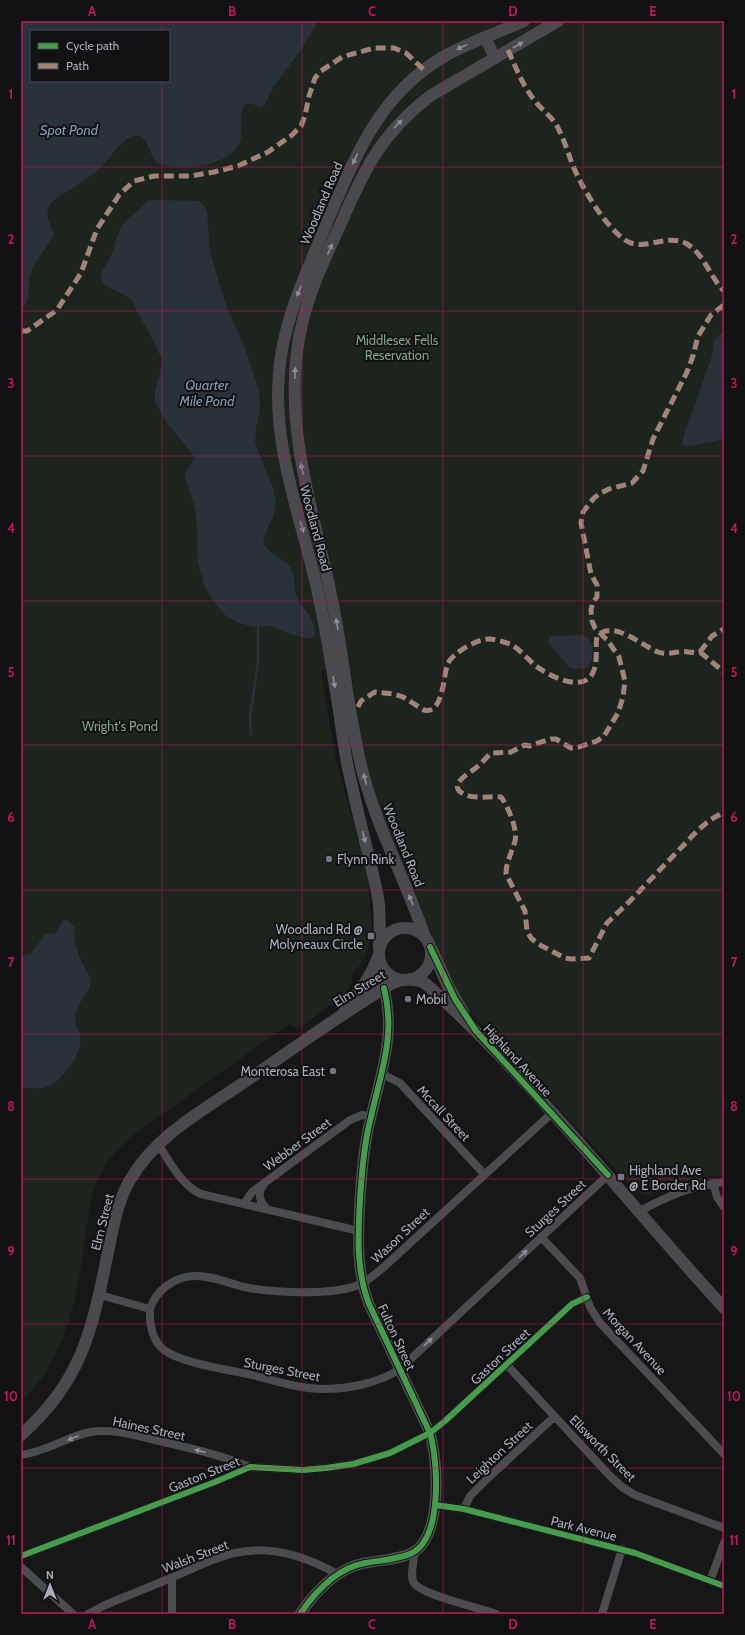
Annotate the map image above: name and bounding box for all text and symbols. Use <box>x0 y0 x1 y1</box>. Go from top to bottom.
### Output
text: A <box>88 3 97 19</box>
text: B <box>228 3 236 19</box>
text: C <box>368 3 376 19</box>
text: D <box>508 3 518 19</box>
text: E <box>649 3 657 19</box>
legend <box>30 30 170 82</box>
text: Cycle path <box>66 38 119 53</box>
one-way arrow <box>512 41 524 48</box>
one-way arrow <box>456 44 468 50</box>
text: Path <box>66 58 89 73</box>
text: 1 <box>9 86 13 102</box>
text: 1 <box>732 86 736 102</box>
one-way arrow <box>393 119 403 129</box>
water label: Spot Pond <box>40 121 99 139</box>
one-way arrow <box>352 153 358 164</box>
street label: Woodland Road <box>296 159 346 247</box>
text: 2 <box>8 231 15 247</box>
text: 2 <box>731 231 738 247</box>
one-way arrow <box>327 244 333 255</box>
one-way arrow <box>296 286 302 297</box>
park label: Middlesex Fells Reservation <box>356 332 439 363</box>
one-way arrow <box>291 367 298 379</box>
text: 3 <box>7 375 15 391</box>
text: 3 <box>730 375 738 391</box>
water label: Quarter Mile Pond <box>179 376 235 410</box>
one-way arrow <box>299 463 305 476</box>
street label: Woodland Road <box>297 483 335 573</box>
text: 4 <box>7 520 15 536</box>
text: 4 <box>730 520 738 536</box>
one-way arrow <box>299 521 305 533</box>
one-way arrow <box>334 617 340 630</box>
text: 5 <box>8 664 15 680</box>
text: 5 <box>731 664 738 680</box>
one-way arrow <box>331 676 337 688</box>
park label: Wright's Pond <box>82 718 158 734</box>
one-way arrow <box>362 773 368 785</box>
street label: Woodland Road <box>380 801 428 889</box>
text: 6 <box>7 809 15 825</box>
text: 6 <box>730 809 738 825</box>
one-way arrow <box>361 830 367 843</box>
place label: Flynn Rink <box>337 851 395 867</box>
marker: Flynn Rink <box>324 854 334 864</box>
one-way arrow <box>408 894 414 906</box>
place label: Woodland Rd @ Molyneaux Circle <box>269 921 363 952</box>
marker: Woodland Rd @ Molyneaux Circle <box>366 931 376 941</box>
text: 7 <box>8 954 15 970</box>
text: 7 <box>731 954 738 970</box>
street label: Elm Street <box>330 966 389 1010</box>
place label: Mobil <box>416 991 447 1007</box>
marker: Mobil <box>403 994 413 1004</box>
street label: Highland Avenue <box>480 1020 556 1100</box>
place label: Monterosa East <box>240 1063 326 1079</box>
marker: Monterosa East <box>328 1066 338 1076</box>
street label: Mccall Street <box>414 1082 474 1145</box>
text: 8 <box>7 1098 15 1114</box>
text: 8 <box>730 1098 738 1114</box>
street label: Webber Street <box>260 1114 335 1174</box>
place label: Highland Ave @ E Border Rd <box>629 1162 706 1193</box>
marker: Highland Ave @ E Border Rd <box>616 1172 626 1182</box>
street label: Sturges Street <box>521 1175 589 1240</box>
street label: Elm Street <box>87 1191 117 1252</box>
street label: Wason Street <box>367 1203 433 1266</box>
text: 9 <box>7 1243 15 1259</box>
text: 9 <box>730 1243 738 1259</box>
one-way arrow <box>519 1250 528 1259</box>
street label: Fulton Street <box>375 1301 420 1373</box>
street label: Morgan Avenue <box>600 1304 670 1378</box>
street label: Gaston Street <box>467 1324 533 1388</box>
one-way arrow <box>423 1337 433 1347</box>
street label: Sturges Street <box>242 1354 322 1384</box>
text: 10 <box>4 1388 18 1404</box>
text: 10 <box>727 1388 741 1404</box>
street label: Ellsworth Street <box>567 1412 640 1485</box>
street label: Haines Street <box>111 1413 187 1444</box>
street label: Leighton Street <box>463 1417 536 1487</box>
one-way arrow <box>68 1435 79 1441</box>
one-way arrow <box>194 1448 206 1454</box>
street label: Gaston Street <box>166 1452 243 1496</box>
street label: Park Avenue <box>549 1512 619 1544</box>
text: 11 <box>6 1532 16 1548</box>
text: 11 <box>729 1532 739 1548</box>
street label: Walsh Street <box>160 1536 231 1576</box>
north arrow <box>30 1565 70 1605</box>
text: N <box>46 1568 54 1582</box>
text: A <box>88 1616 97 1632</box>
text: B <box>228 1616 236 1632</box>
text: C <box>368 1616 376 1632</box>
text: D <box>508 1616 518 1632</box>
text: E <box>649 1616 657 1632</box>

